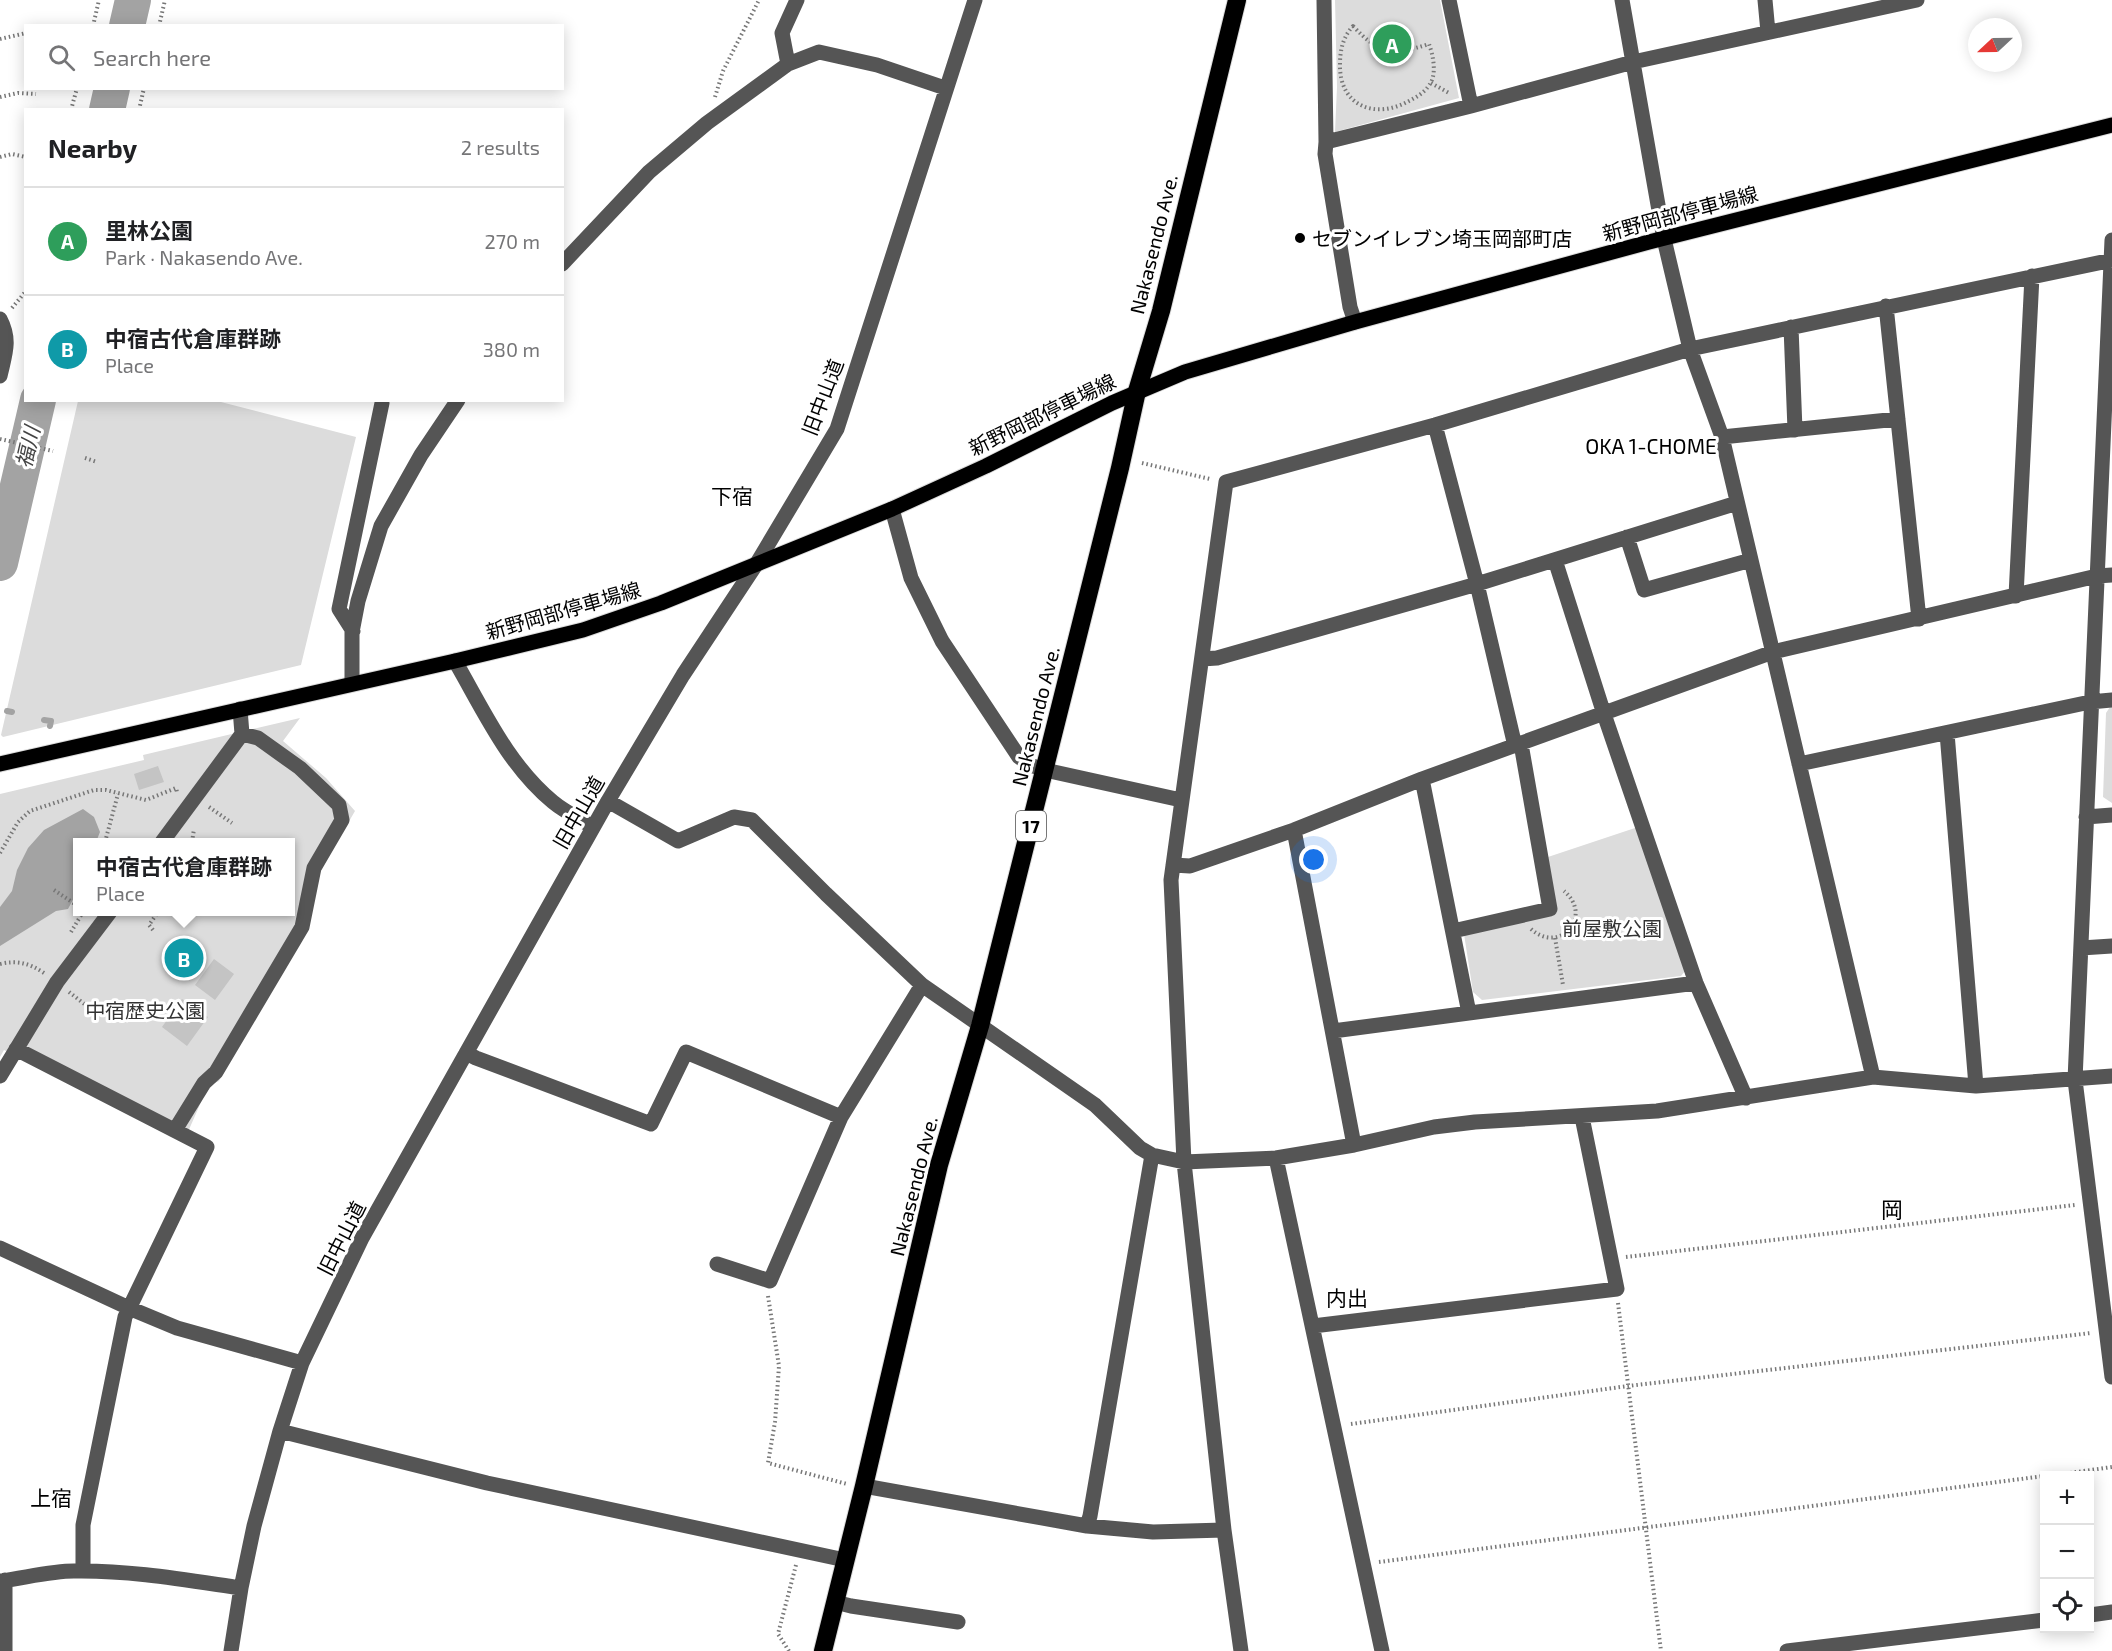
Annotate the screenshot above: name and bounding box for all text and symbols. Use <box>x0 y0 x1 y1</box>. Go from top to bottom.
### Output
north arrow <box>1968 18 2022 72</box>
pin: A <box>1372 22 1412 66</box>
search box <box>24 24 564 90</box>
icon: search <box>45 41 78 74</box>
text: Search here <box>93 44 211 70</box>
text: Nearby <box>48 132 137 163</box>
text: 2 results <box>461 135 540 159</box>
street label: Nakasendo Ave. <box>1124 172 1182 316</box>
street label: 新野岡部停車場線 <box>1600 181 1760 245</box>
text: 里林公園 <box>105 217 193 243</box>
place label: セブンイレブン埼玉岡部町店 <box>1312 226 1572 250</box>
text: A <box>61 229 74 253</box>
text: 270 m <box>484 229 540 253</box>
marker: セブンイレブン埼玉岡部町店 <box>1293 231 1307 245</box>
text: Park · Nakasendo Ave. <box>105 245 303 269</box>
text: 中宿古代倉庫群跡 <box>105 325 281 351</box>
text: B <box>61 337 74 361</box>
text: 380 m <box>483 337 540 361</box>
text: Place <box>105 353 154 377</box>
street label: 旧中山道 <box>796 355 848 439</box>
street label: 新野岡部停車場線 <box>965 368 1119 460</box>
water label: 福川 <box>10 422 44 470</box>
district label: OKA 1-CHOME <box>1585 433 1717 458</box>
district label: 下宿 <box>711 483 753 508</box>
street label: 新野岡部停車場線 <box>483 576 643 644</box>
street label: Nakasendo Ave. <box>1006 644 1064 788</box>
street label: 旧中山道 <box>548 771 608 853</box>
road number: 17 <box>1016 811 1046 841</box>
popup <box>73 838 295 916</box>
your location <box>1299 845 1328 874</box>
text: 中宿古代倉庫群跡 <box>96 853 272 879</box>
text: Place <box>96 881 145 905</box>
park label: 前屋敷公園 <box>1562 916 1662 940</box>
pin: B <box>164 936 204 980</box>
park label: 中宿歴史公園 <box>85 998 205 1022</box>
street label: Nakasendo Ave. <box>884 1114 942 1258</box>
district label: 岡 <box>1881 1196 1903 1222</box>
street label: 旧中山道 <box>312 1197 370 1279</box>
district label: 内出 <box>1326 1285 1368 1310</box>
map controls <box>2040 1471 2094 1633</box>
button: + <box>2040 1471 2094 1525</box>
district label: 上宿 <box>30 1485 72 1510</box>
button: − <box>2040 1525 2094 1579</box>
button: locate <box>2040 1579 2094 1633</box>

